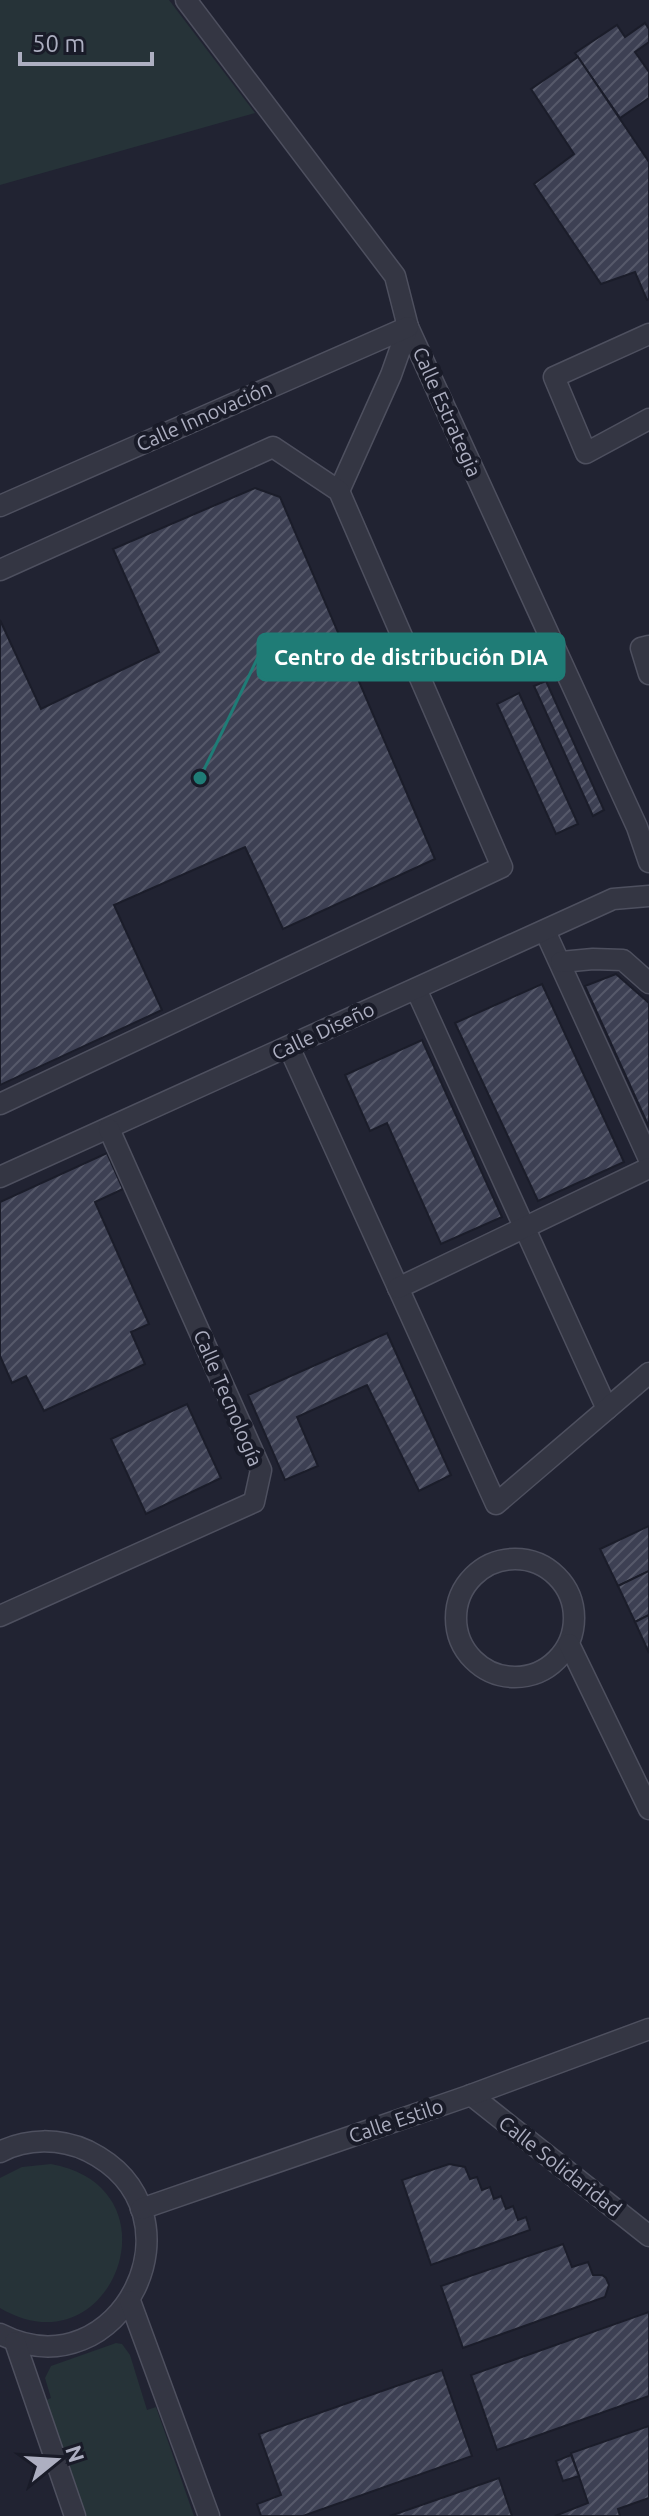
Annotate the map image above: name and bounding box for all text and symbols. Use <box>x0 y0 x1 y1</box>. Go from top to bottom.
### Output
scale bar <box>20 16 152 66</box>
text: 50 m <box>32 30 85 57</box>
street label: Calle Estrategia <box>409 343 486 480</box>
street label: Calle Innovación <box>133 375 275 456</box>
callout: Centro de distribución DIA <box>258 634 564 680</box>
text: Centro de distribución DIA <box>274 644 549 669</box>
street label: Calle Diseño <box>268 997 378 1064</box>
street label: Calle Tecnología <box>189 1326 268 1469</box>
street label: Calle Estilo <box>346 2094 446 2147</box>
street label: Calle Solidaridad <box>495 2111 626 2221</box>
north arrow <box>16 2420 96 2500</box>
text: N <box>61 2442 90 2465</box>

